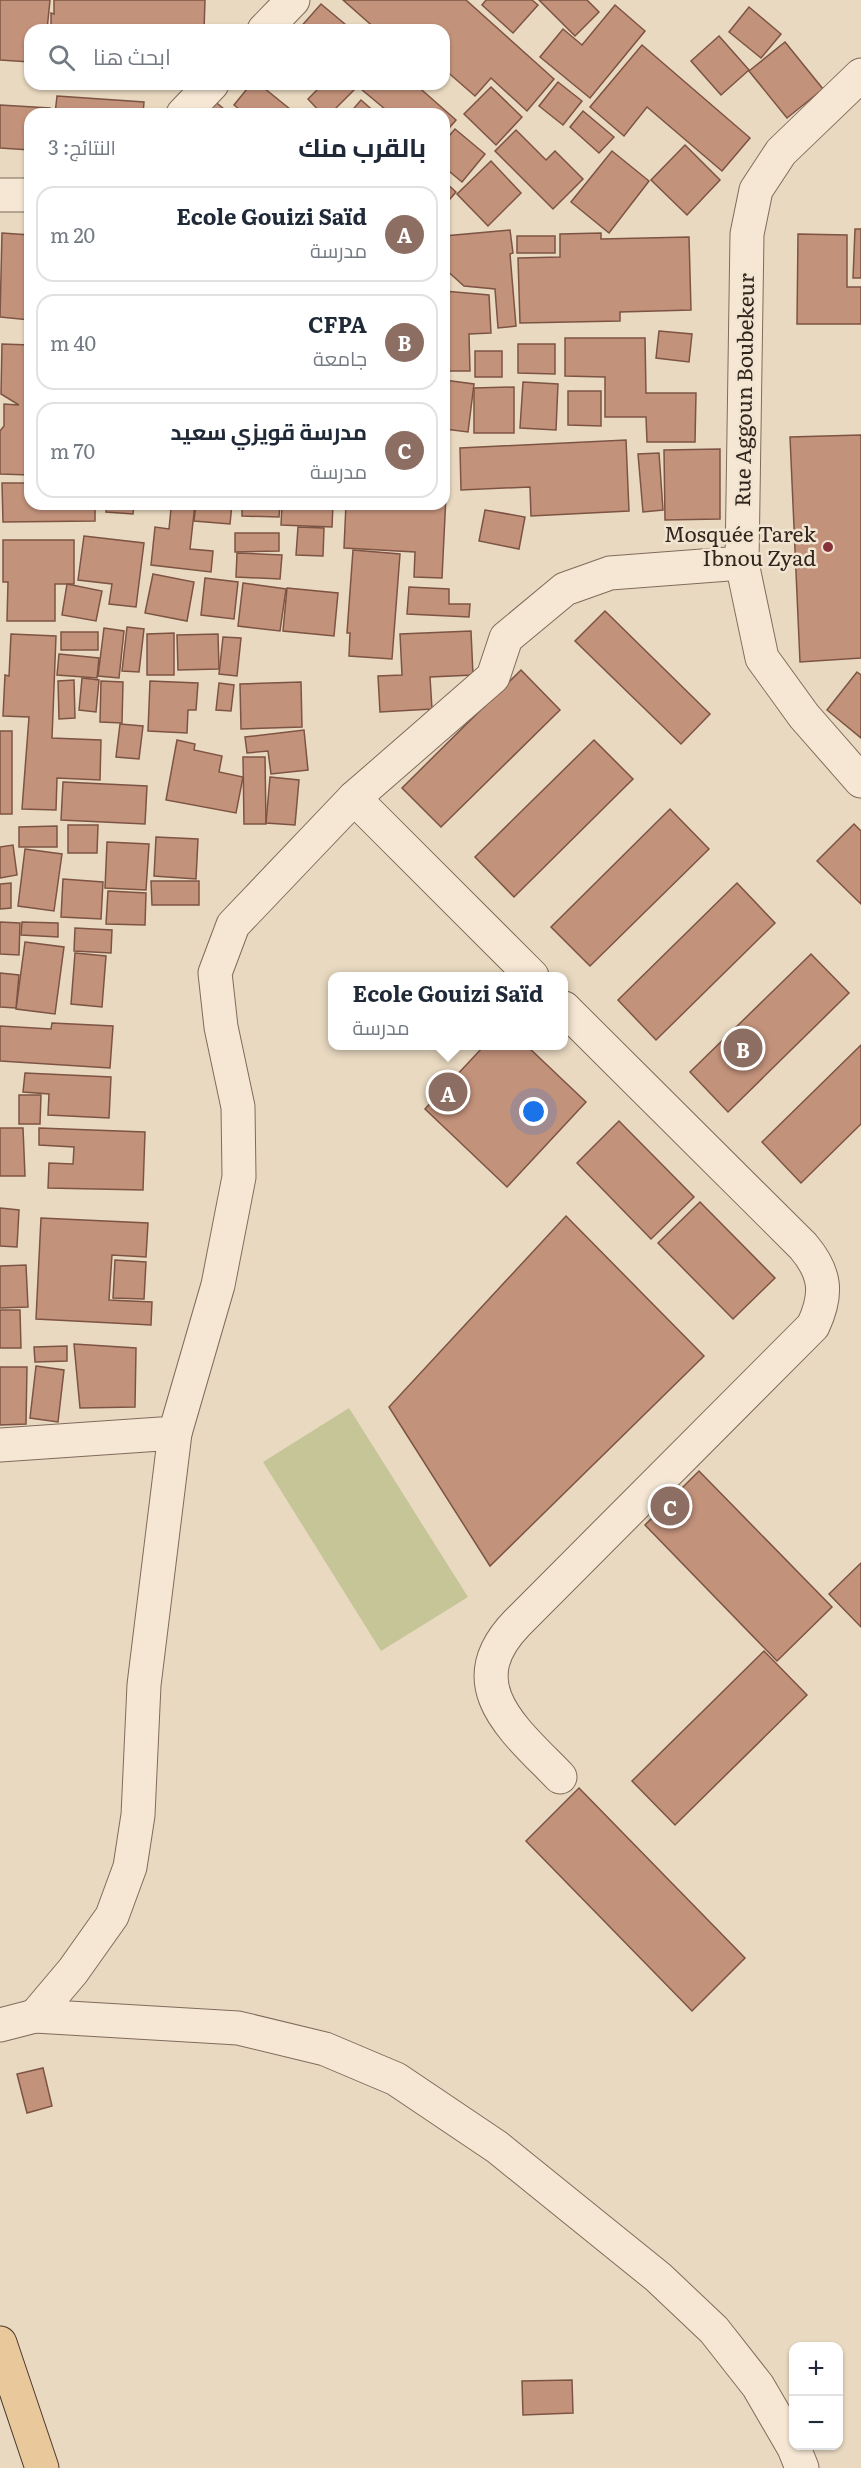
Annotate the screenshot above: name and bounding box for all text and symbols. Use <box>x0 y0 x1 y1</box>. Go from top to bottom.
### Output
search box <box>24 24 450 90</box>
text: ابحث هنا <box>93 39 171 72</box>
icon: search <box>45 41 78 74</box>
text: بالقرب منك <box>298 126 426 165</box>
text: النتائج: 3 <box>48 131 116 161</box>
text: Ecole Gouizi Saïd <box>176 199 367 232</box>
text: 20 m <box>50 219 95 249</box>
text: A <box>397 219 412 249</box>
text: مدرسة <box>310 234 367 264</box>
street label: Rue Aggoun Boubekeur <box>725 273 760 507</box>
text: CFPA <box>308 307 367 340</box>
text: 40 m <box>50 327 96 357</box>
text: B <box>398 327 411 357</box>
text: جامعة <box>313 342 367 372</box>
text: مدرسة قويزي سعيد <box>170 414 367 447</box>
text: 70 m <box>50 435 95 465</box>
text: C <box>397 435 412 465</box>
text: مدرسة <box>310 455 367 485</box>
place label: Mosquée Tarek Ibnou Zyad <box>664 517 816 572</box>
marker: Mosquée Tarek Ibnou Zyad <box>821 540 835 554</box>
popup <box>328 972 568 1050</box>
text: Ecole Gouizi Saïd <box>353 976 543 1009</box>
text: مدرسة <box>353 1011 409 1041</box>
pin: B <box>724 1026 762 1070</box>
pin: A <box>428 1070 468 1114</box>
your location <box>519 1097 548 1126</box>
pin: C <box>650 1484 690 1528</box>
map controls <box>789 2342 843 2450</box>
button: + <box>789 2342 843 2396</box>
button: − <box>789 2396 843 2450</box>

